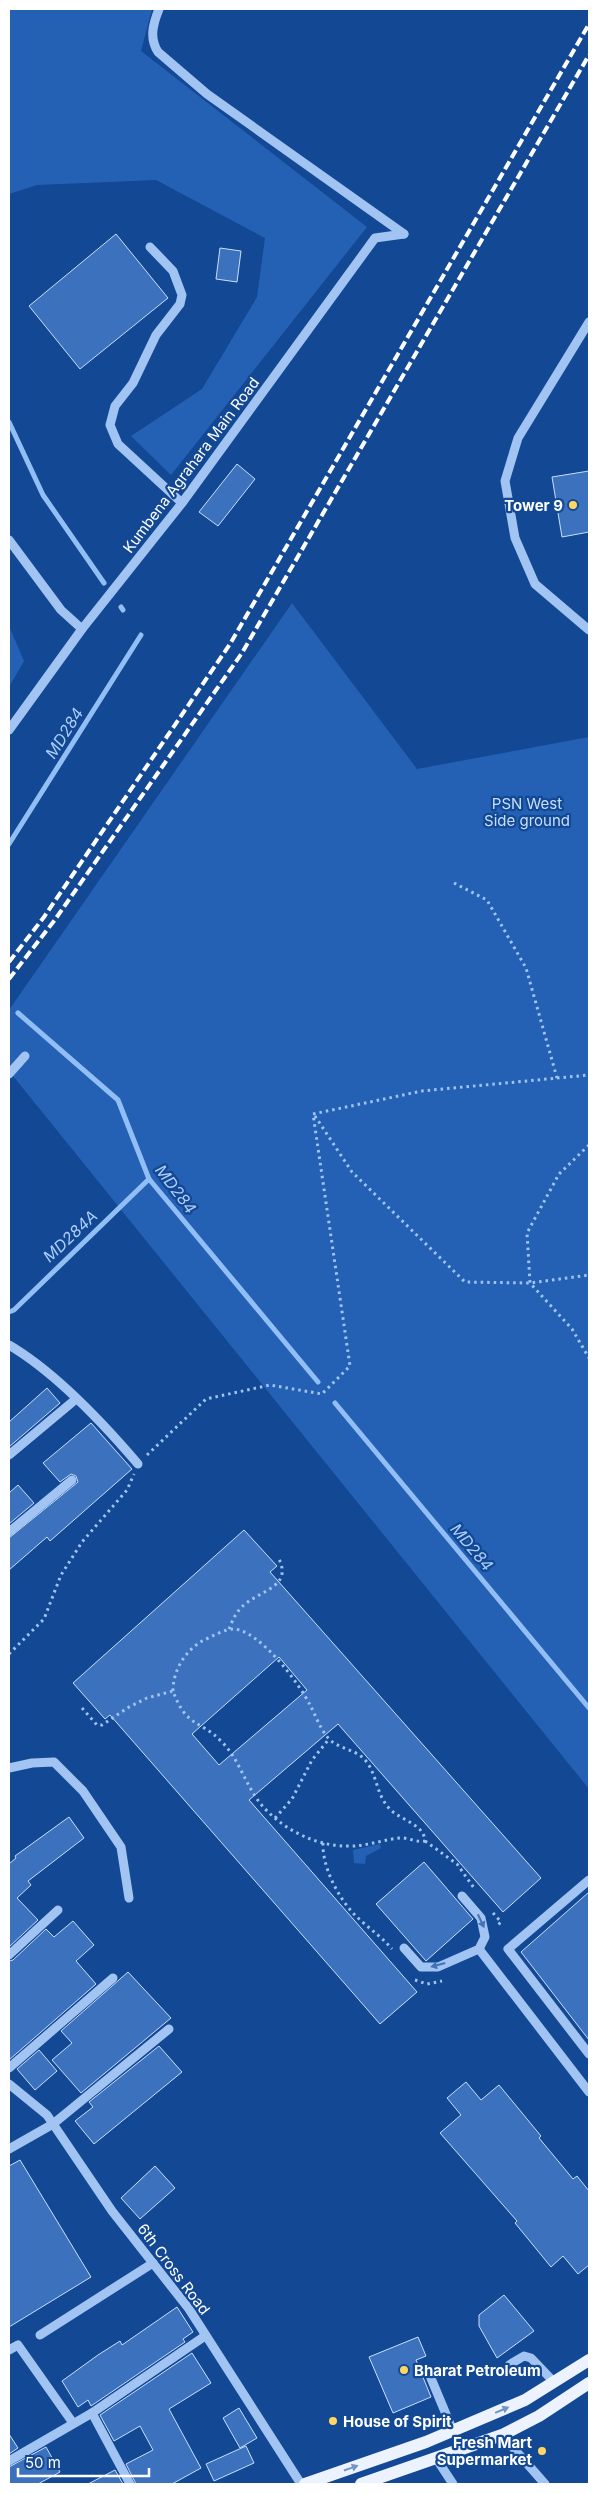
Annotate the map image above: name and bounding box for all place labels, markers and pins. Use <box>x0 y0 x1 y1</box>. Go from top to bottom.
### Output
place label: Tower 9 <box>504 496 563 515</box>
marker: Tower 9 <box>567 499 579 511</box>
place label: Bharat Petroleum <box>414 2361 541 2380</box>
marker: Bharat Petroleum <box>398 2364 410 2376</box>
place label: House of Spirit <box>343 2412 452 2431</box>
marker: House of Spirit <box>327 2415 339 2427</box>
place label: Fresh Mart Supermarket <box>437 2433 533 2469</box>
marker: Fresh Mart Supermarket <box>536 2445 548 2457</box>

